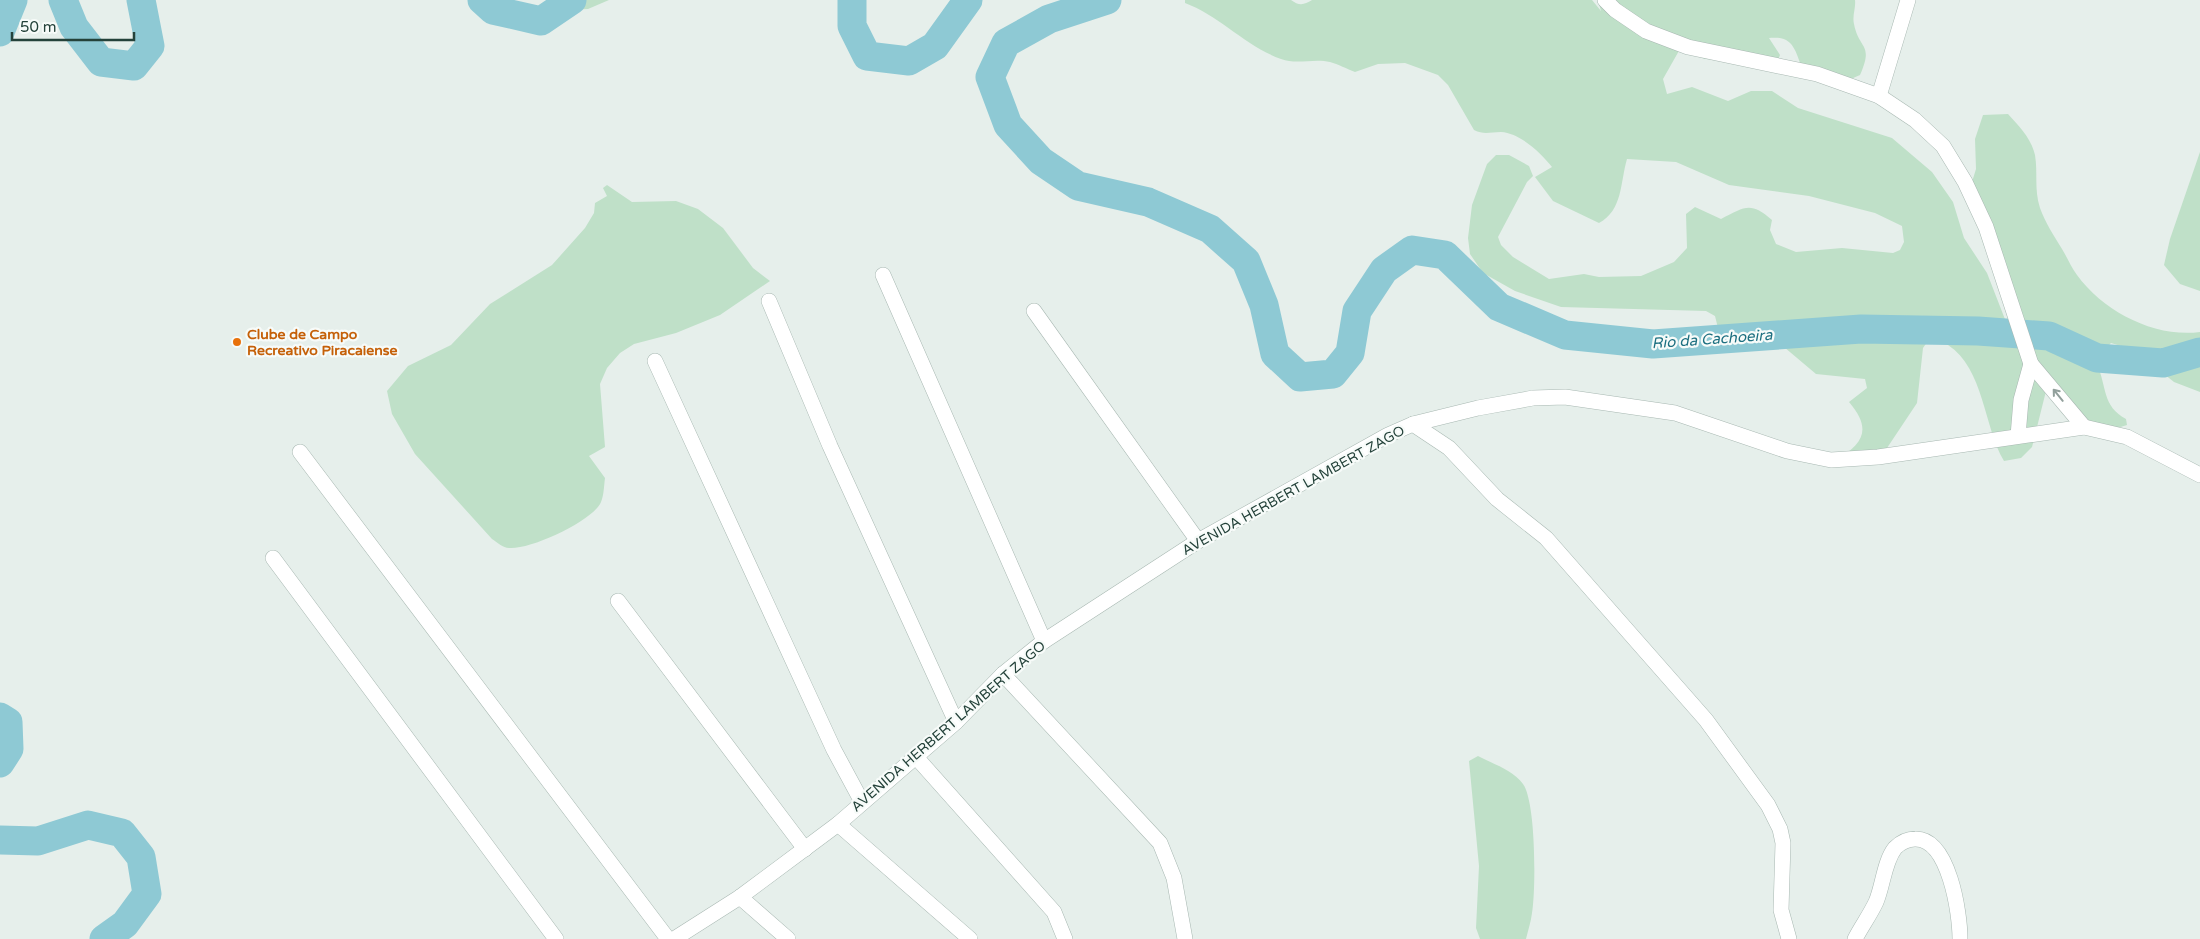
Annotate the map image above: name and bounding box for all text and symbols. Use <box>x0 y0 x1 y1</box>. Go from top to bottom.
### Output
scale bar <box>12 10 135 42</box>
text: 50 m <box>20 18 57 36</box>
place label: Clube de Campo Recreativo Piracaiense <box>247 326 397 359</box>
water label: Rio da Cachoeira <box>1651 326 1773 352</box>
marker: Clube de Campo Recreativo Piracaiense <box>231 336 243 348</box>
one-way arrow <box>2053 388 2063 402</box>
street label: AVENIDA HERBERT LAMBERT ZAGO <box>1179 422 1408 559</box>
street label: AVENIDA HERBERT LAMBERT ZAGO <box>848 637 1049 815</box>

